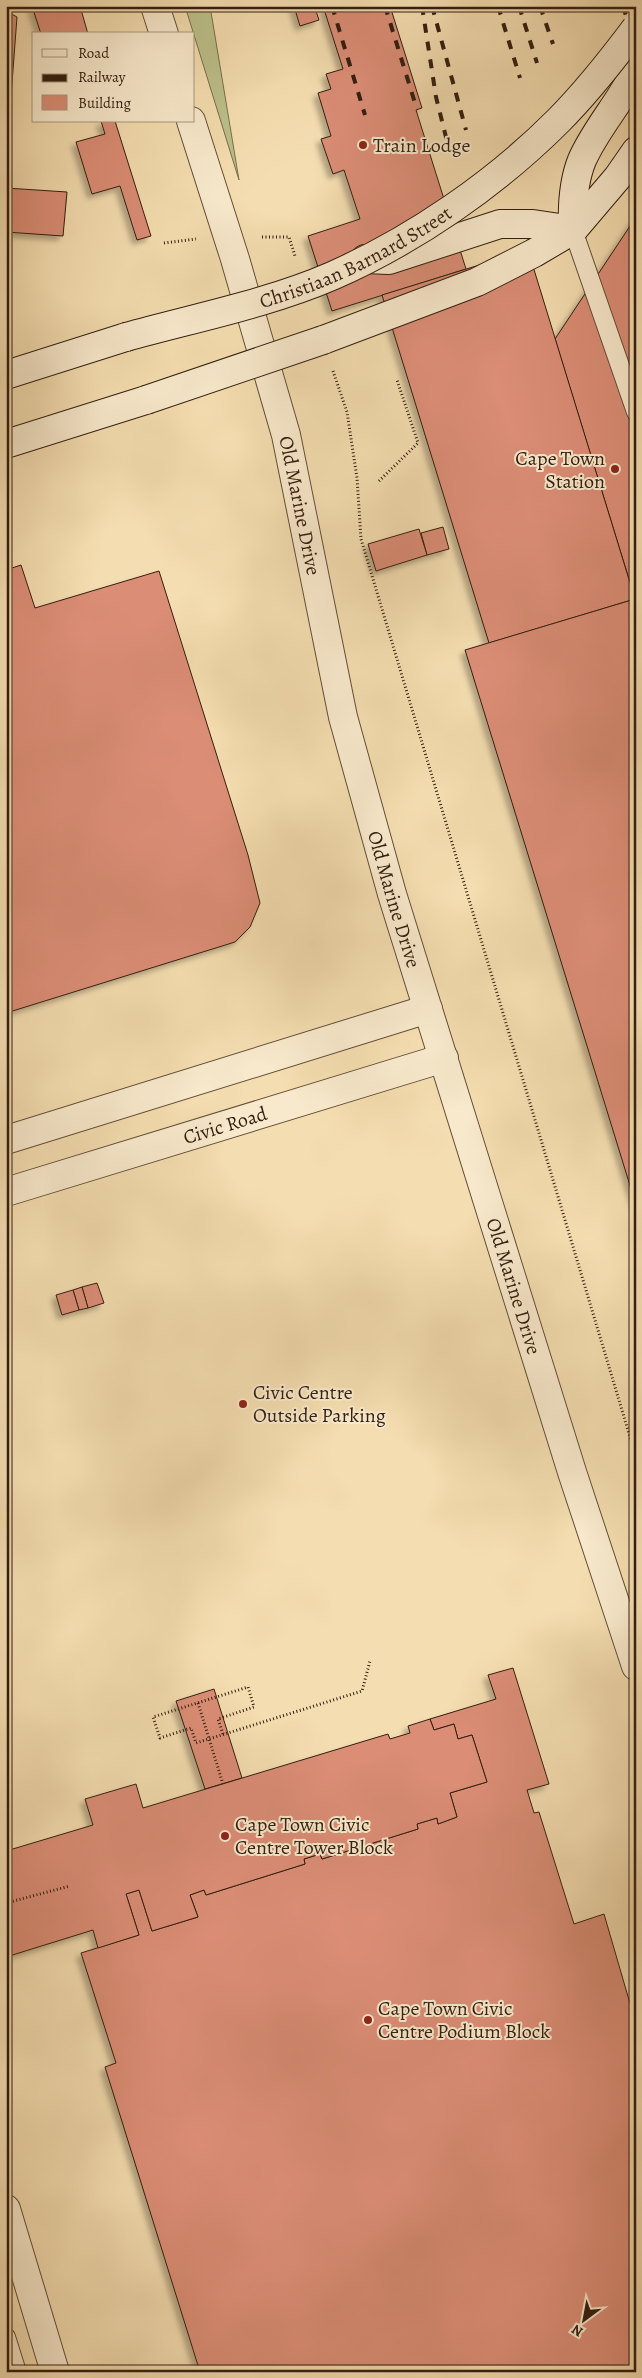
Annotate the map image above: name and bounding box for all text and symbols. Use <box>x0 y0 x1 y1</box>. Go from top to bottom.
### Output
legend <box>32 32 195 122</box>
text: Road <box>78 43 110 63</box>
text: Railway <box>78 67 126 87</box>
text: Building <box>78 93 131 113</box>
place label: Train Lodge <box>373 132 471 159</box>
marker: Train Lodge <box>357 139 369 151</box>
street label: Christiaan Barnard Street <box>256 200 457 315</box>
street label: Old Marine Drive <box>272 433 327 578</box>
place label: Cape Town Station <box>515 445 605 495</box>
marker: Cape Town Station <box>609 463 621 475</box>
street label: Old Marine Drive <box>361 828 427 971</box>
street label: Civic Road <box>180 1100 271 1151</box>
street label: Old Marine Drive <box>480 1214 548 1358</box>
place label: Civic Centre Outside Parking <box>253 1379 386 1429</box>
marker: Civic Centre Outside Parking <box>237 1398 249 1410</box>
place label: Cape Town Civic Centre Tower Block <box>235 1811 393 1861</box>
marker: Cape Town Civic Centre Tower Block <box>219 1830 231 1842</box>
place label: Cape Town Civic Centre Podium Block <box>378 1995 550 2045</box>
marker: Cape Town Civic Centre Podium Block <box>362 2014 374 2026</box>
north arrow <box>560 2296 610 2346</box>
text: N <box>568 2320 587 2341</box>

